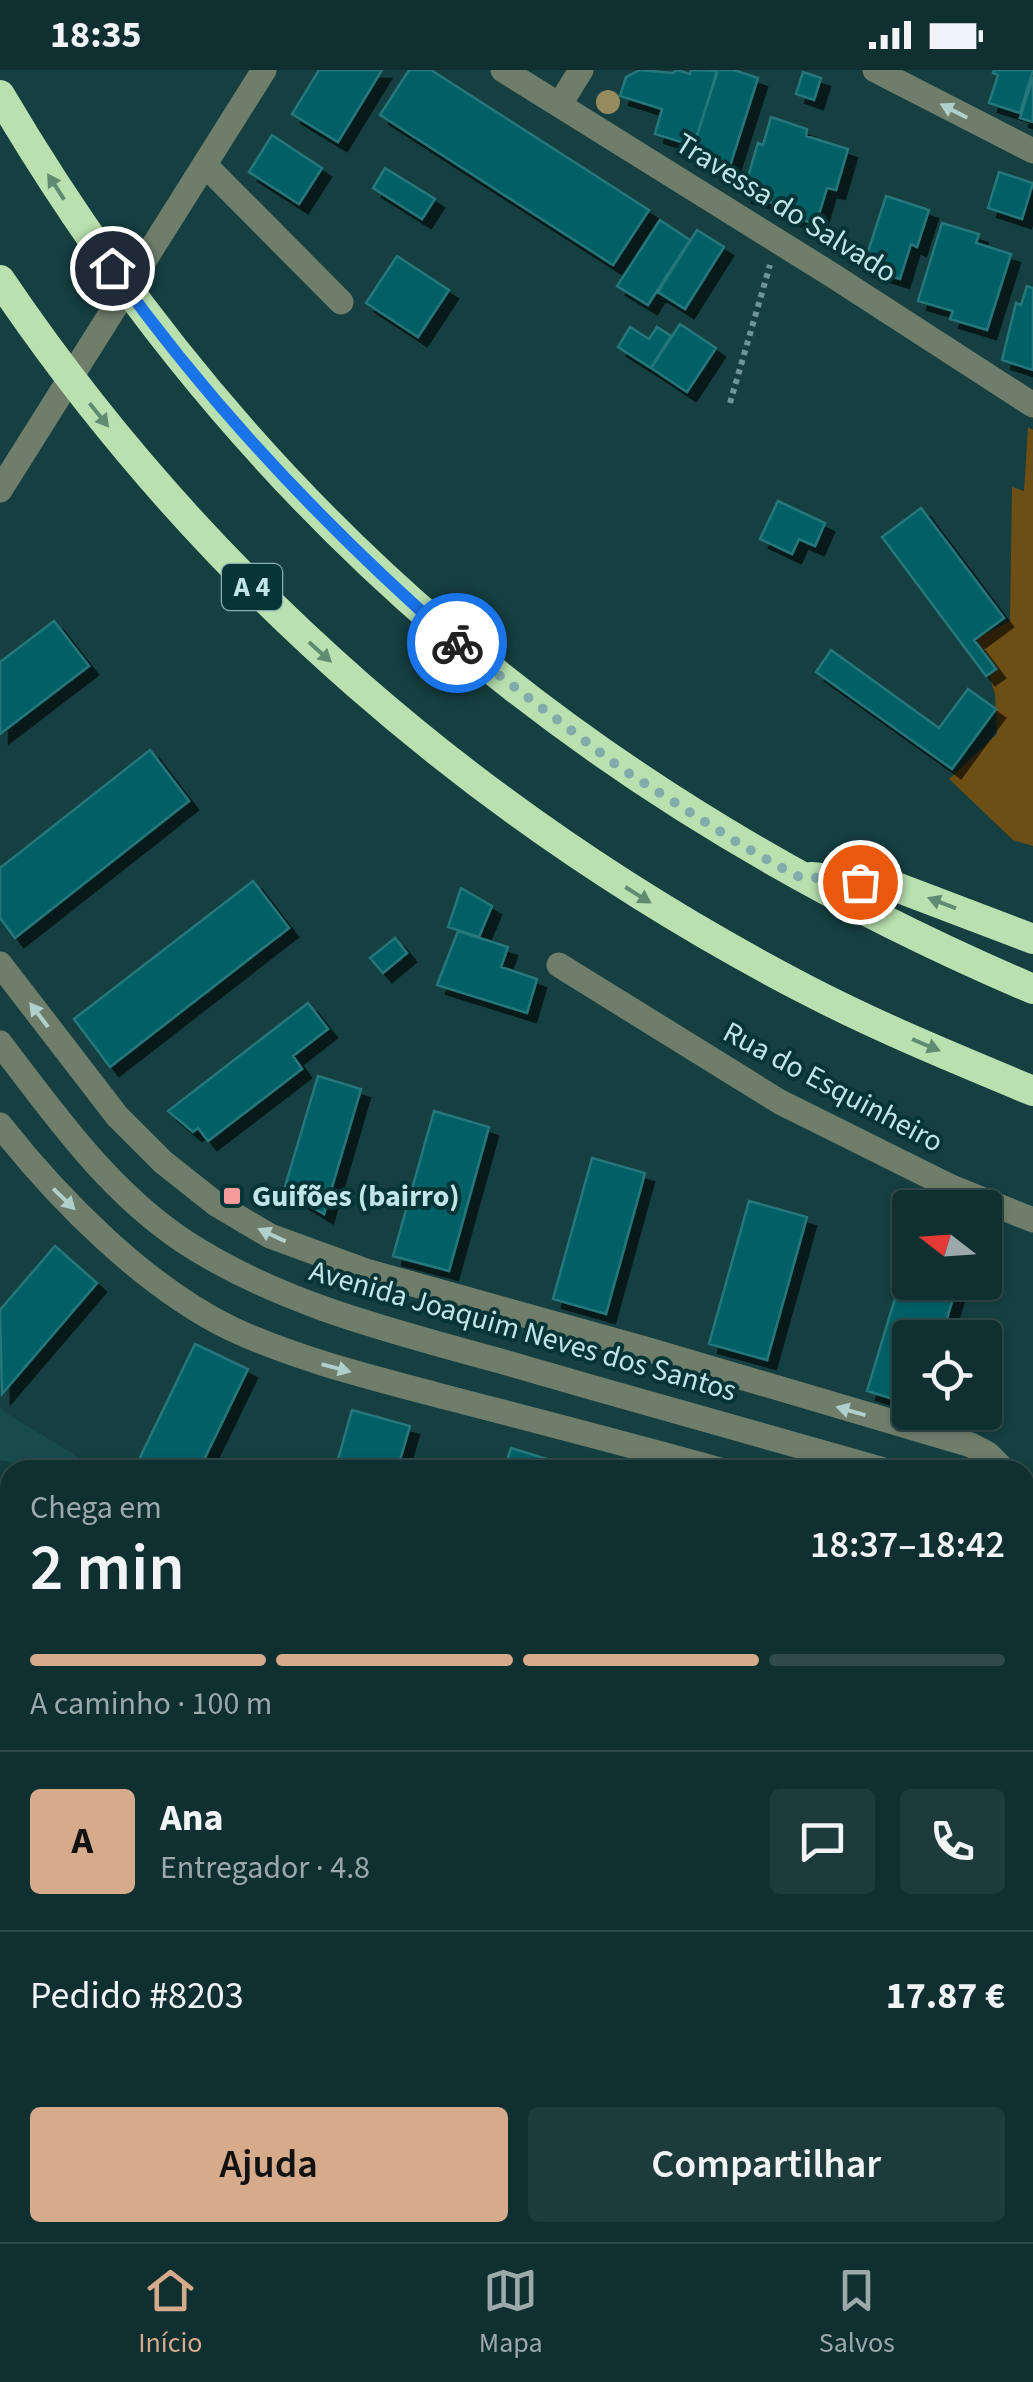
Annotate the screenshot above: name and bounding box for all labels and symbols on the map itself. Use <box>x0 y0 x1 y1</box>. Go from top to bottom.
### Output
one-way arrow <box>939 103 968 120</box>
street label: Travessa do Salvado <box>667 123 905 293</box>
one-way arrow <box>48 173 66 201</box>
pin <box>70 226 155 311</box>
one-way arrow <box>88 402 109 428</box>
road number: A 4 <box>222 564 282 610</box>
courier <box>407 593 507 693</box>
one-way arrow <box>307 641 332 663</box>
pin <box>818 840 903 925</box>
one-way arrow <box>624 886 652 903</box>
one-way arrow <box>927 895 957 910</box>
one-way arrow <box>29 1002 50 1027</box>
street label: Rua do Esquinheiro <box>715 1011 951 1163</box>
one-way arrow <box>911 1037 941 1053</box>
place label: Guifões (bairro) <box>252 1175 460 1218</box>
marker: Guifões (bairro) <box>221 1185 243 1207</box>
one-way arrow <box>51 1186 75 1210</box>
north arrow <box>892 1190 1002 1300</box>
one-way arrow <box>257 1227 286 1244</box>
street label: Avenida Joaquim Neves dos Santos <box>305 1249 741 1413</box>
one-way arrow <box>321 1360 352 1376</box>
one-way arrow <box>835 1403 865 1418</box>

